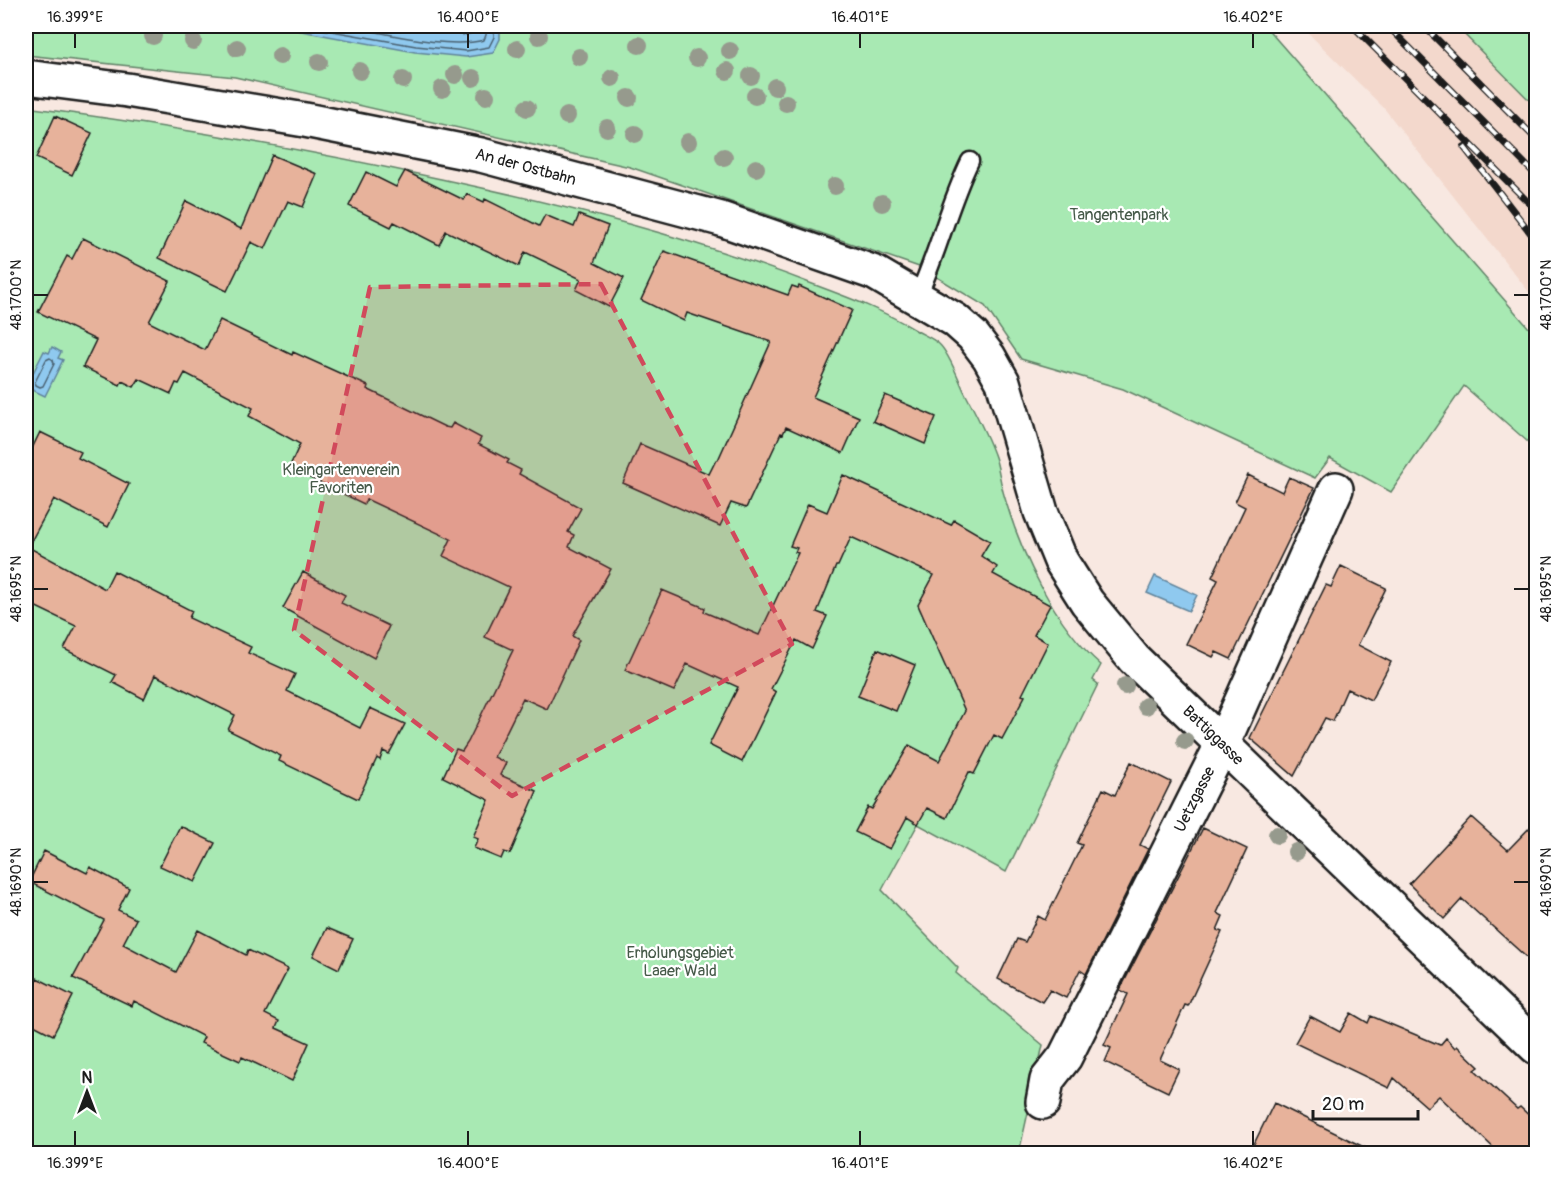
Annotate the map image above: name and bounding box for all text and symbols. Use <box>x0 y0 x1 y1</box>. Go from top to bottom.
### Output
text: 16.399°E <box>47 8 103 27</box>
text: 16.400°E <box>437 8 499 27</box>
text: 16.401°E <box>831 8 889 27</box>
text: 16.402°E <box>1223 8 1283 27</box>
street label: An der Ostbahn <box>474 144 578 190</box>
park label: Tangentenpark <box>1070 205 1169 225</box>
text: 48.1700°N <box>7 260 26 330</box>
text: 48.1700°N <box>1537 260 1556 330</box>
park label: Kleingartenverein Favoriten <box>282 460 400 498</box>
text: 48.1695°N <box>7 556 26 622</box>
text: 48.1695°N <box>1537 556 1556 622</box>
street label: Battiggasse <box>1178 701 1248 770</box>
street label: Uetzgasse <box>1170 763 1220 836</box>
text: 48.1690°N <box>7 848 26 916</box>
text: 48.1690°N <box>1537 848 1556 916</box>
park label: Erholungsgebiet Laaer Wald <box>626 943 734 981</box>
north arrow <box>57 1062 117 1122</box>
text: N <box>82 1068 93 1088</box>
scale bar <box>1313 1083 1418 1121</box>
text: 20 m <box>1322 1093 1364 1116</box>
text: 16.399°E <box>47 1154 103 1173</box>
text: 16.400°E <box>437 1154 499 1173</box>
text: 16.401°E <box>831 1154 889 1173</box>
text: 16.402°E <box>1223 1154 1283 1173</box>

